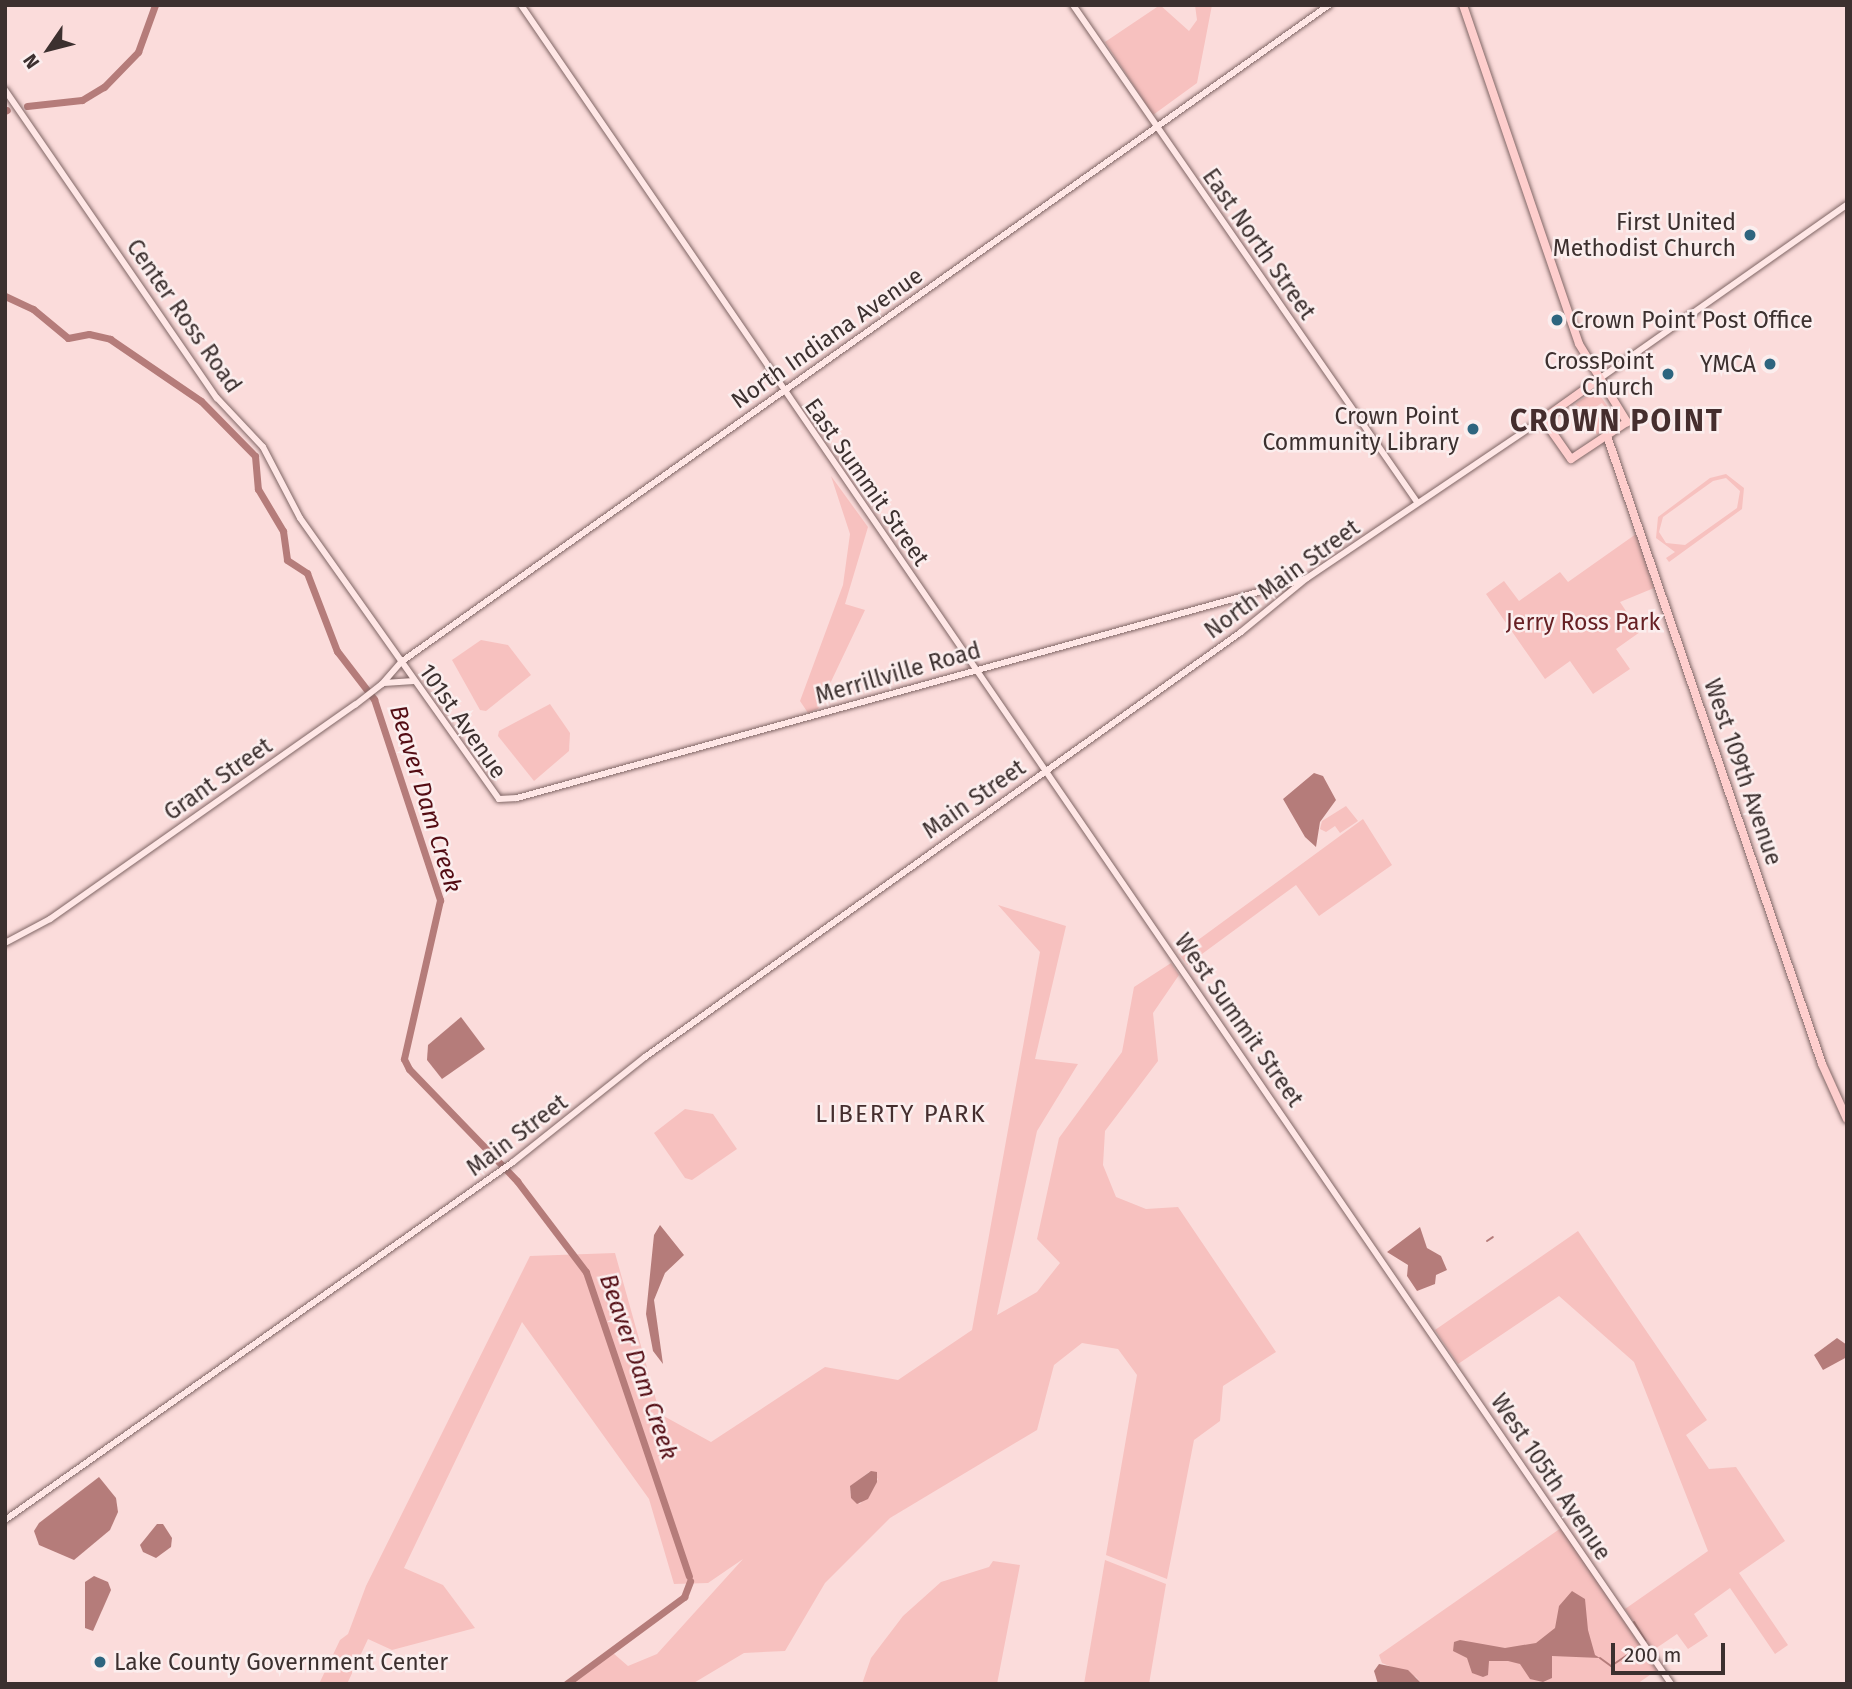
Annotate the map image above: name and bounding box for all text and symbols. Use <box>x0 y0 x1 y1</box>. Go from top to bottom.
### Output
north arrow <box>14 14 84 84</box>
text: N <box>18 50 44 73</box>
street label: East North Street <box>1197 163 1321 325</box>
place label: First United Methodist Church <box>1553 208 1736 262</box>
marker: First United Methodist Church <box>1742 227 1758 243</box>
street label: Center Ross Road <box>121 234 247 398</box>
street label: North Indiana Avenue <box>726 261 928 415</box>
place label: Crown Point Post Office <box>1571 306 1813 334</box>
marker: Crown Point Post Office <box>1549 312 1565 328</box>
place label: CrossPoint Church <box>1544 347 1654 401</box>
place label: YMCA <box>1700 350 1756 378</box>
marker: YMCA <box>1762 356 1778 372</box>
marker: CrossPoint Church <box>1660 366 1676 382</box>
street label: East Summit Street <box>799 393 935 571</box>
place label: Crown Point Community Library <box>1262 402 1459 456</box>
district label: CROWN POINT <box>1511 403 1723 439</box>
marker: Crown Point Community Library <box>1465 421 1481 437</box>
street label: North Main Street <box>1199 514 1365 644</box>
park label: Jerry Ross Park <box>1506 608 1660 636</box>
street label: Merrillville Road <box>812 636 984 710</box>
street label: 101st Avenue <box>413 658 513 784</box>
street label: West 109th Avenue <box>1698 675 1788 869</box>
water label: Beaver Dam Creek <box>383 702 467 896</box>
street label: Grant Street <box>159 732 277 826</box>
street label: Main Street <box>917 754 1031 844</box>
street label: West Summit Street <box>1169 928 1309 1112</box>
street label: Main Street <box>461 1088 573 1182</box>
district label: LIBERTY PARK <box>817 1101 985 1129</box>
water label: Beaver Dam Creek <box>593 1270 683 1464</box>
street label: West 105th Avenue <box>1485 1389 1617 1565</box>
scale bar <box>1614 1630 1728 1674</box>
text: 200 m <box>1624 1642 1681 1668</box>
place label: Lake County Government Center <box>114 1648 448 1676</box>
marker: Lake County Government Center <box>92 1654 108 1670</box>

